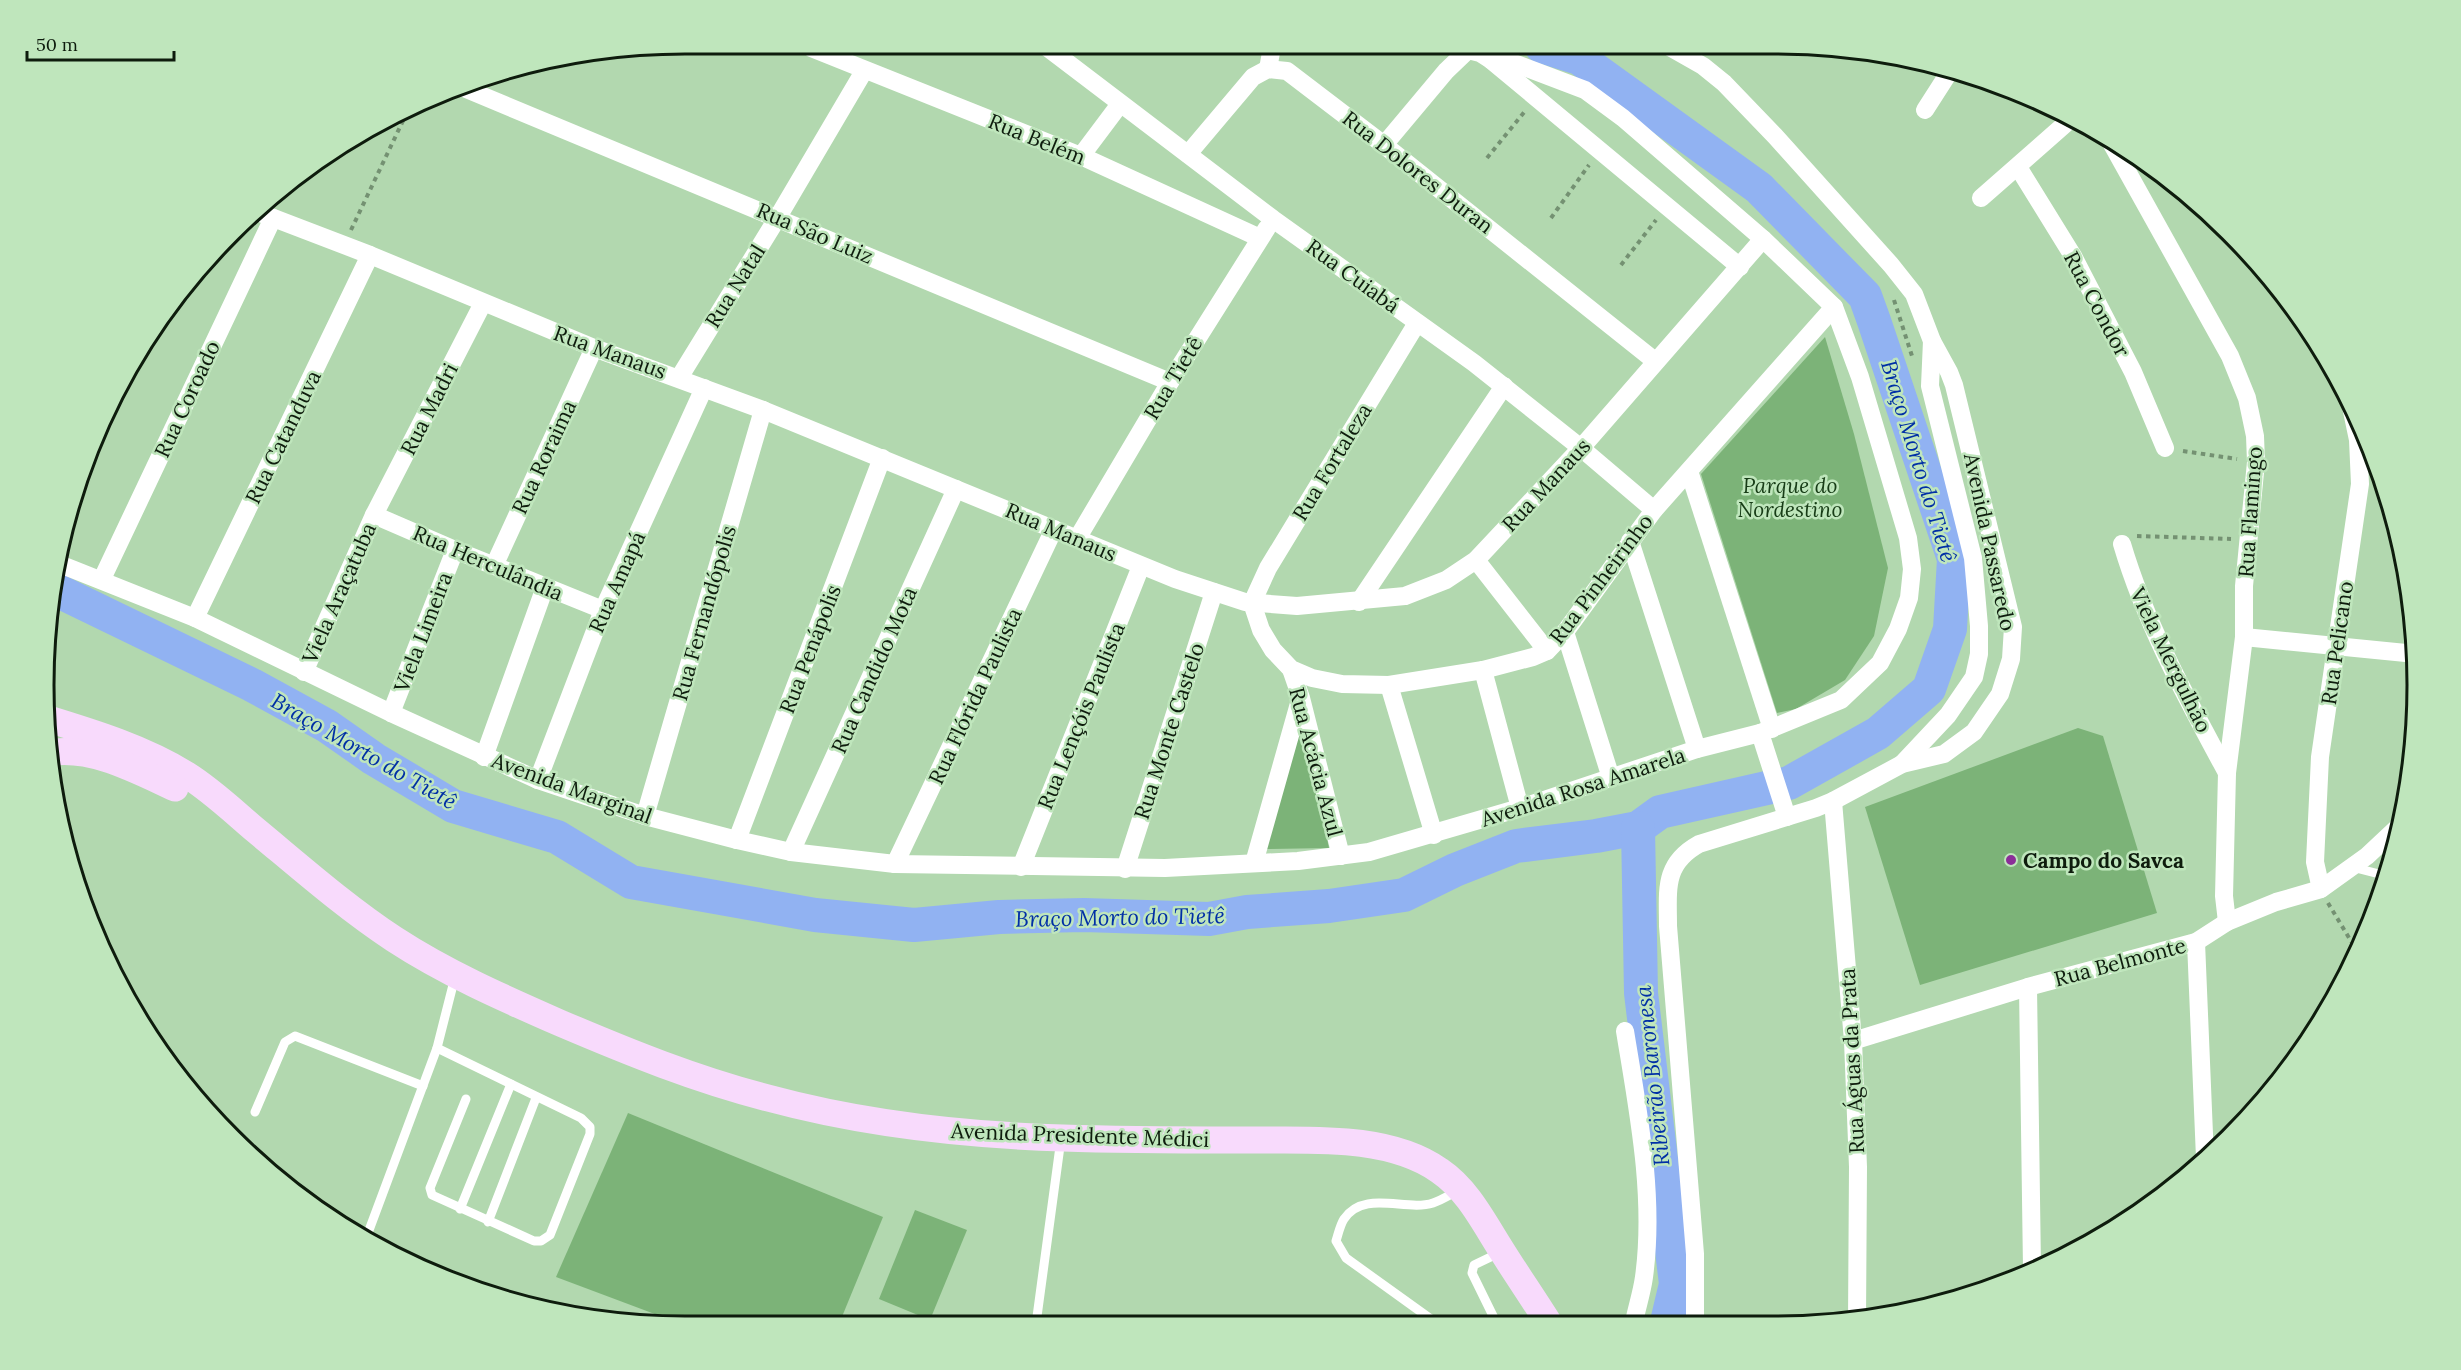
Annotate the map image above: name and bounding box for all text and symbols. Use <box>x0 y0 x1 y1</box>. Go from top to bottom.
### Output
scale bar <box>27 24 174 62</box>
text: 50 m <box>36 33 78 56</box>
street label: Rua Dolores Duran <box>1337 105 1499 240</box>
street label: Rua Belém <box>984 107 1090 171</box>
street label: Rua São Luiz <box>753 196 877 270</box>
street label: Rua Cuiabá <box>1301 233 1405 319</box>
street label: Rua Natal <box>699 239 771 333</box>
street label: Rua Condor <box>2058 247 2136 361</box>
street label: Rua Manaus <box>550 319 670 385</box>
street label: Rua Tietê <box>1138 332 1208 424</box>
street label: Rua Coroado <box>148 336 226 462</box>
water label: Braço Morto do Tietê <box>1875 357 1963 565</box>
street label: Rua Madri <box>394 358 464 460</box>
street label: Rua Catanduva <box>239 366 327 508</box>
street label: Rua Roraima <box>506 396 582 518</box>
street label: Rua Fortaleza <box>1286 398 1378 526</box>
street label: Rua Manaus <box>1496 433 1596 537</box>
street label: Rua Flamingo <box>2232 446 2268 578</box>
street label: Avenida Passaredo <box>1958 450 2022 633</box>
park label: Parque do Nordestino <box>1738 472 1842 523</box>
street label: Rua Manaus <box>1001 497 1121 567</box>
street label: Rua Pinheirinho <box>1543 509 1659 649</box>
street label: Viela Araçatuba <box>296 518 382 668</box>
street label: Rua Herculândia <box>409 519 567 607</box>
street label: Rua Fernandópolis <box>666 522 742 704</box>
street label: Rua Amapá <box>583 527 651 637</box>
street label: Viela Limeira <box>387 568 458 697</box>
street label: Rua Pelicano <box>2315 579 2359 707</box>
street label: Rua Penápolis <box>773 581 847 717</box>
street label: Rua Candido Mota <box>825 582 923 758</box>
street label: Viela Mergulhão <box>2124 582 2218 737</box>
street label: Rua Flórida Paulista <box>922 603 1028 789</box>
street label: Rua Lençóis Paulista <box>1031 619 1131 813</box>
street label: Rua Monte Castelo <box>1128 639 1210 823</box>
street label: Rua Acácia Azul <box>1283 684 1349 840</box>
water label: Braço Morto do Tietê <box>266 686 462 816</box>
street label: Avenida Rosa Amarela <box>1476 741 1689 833</box>
street label: Avenida Marginal <box>487 746 656 830</box>
place label: Campo do Savca <box>2023 847 2184 874</box>
marker: Campo do Savca <box>2004 853 2018 867</box>
water label: Braço Morto do Tietê <box>1015 901 1225 933</box>
street label: Rua Belmonte <box>2051 931 2189 993</box>
street label: Rua Águas da Prata <box>1834 967 1870 1154</box>
water label: Ribeirão Baronesa <box>1629 984 1675 1168</box>
street label: Avenida Presidente Médici <box>949 1117 1210 1153</box>

